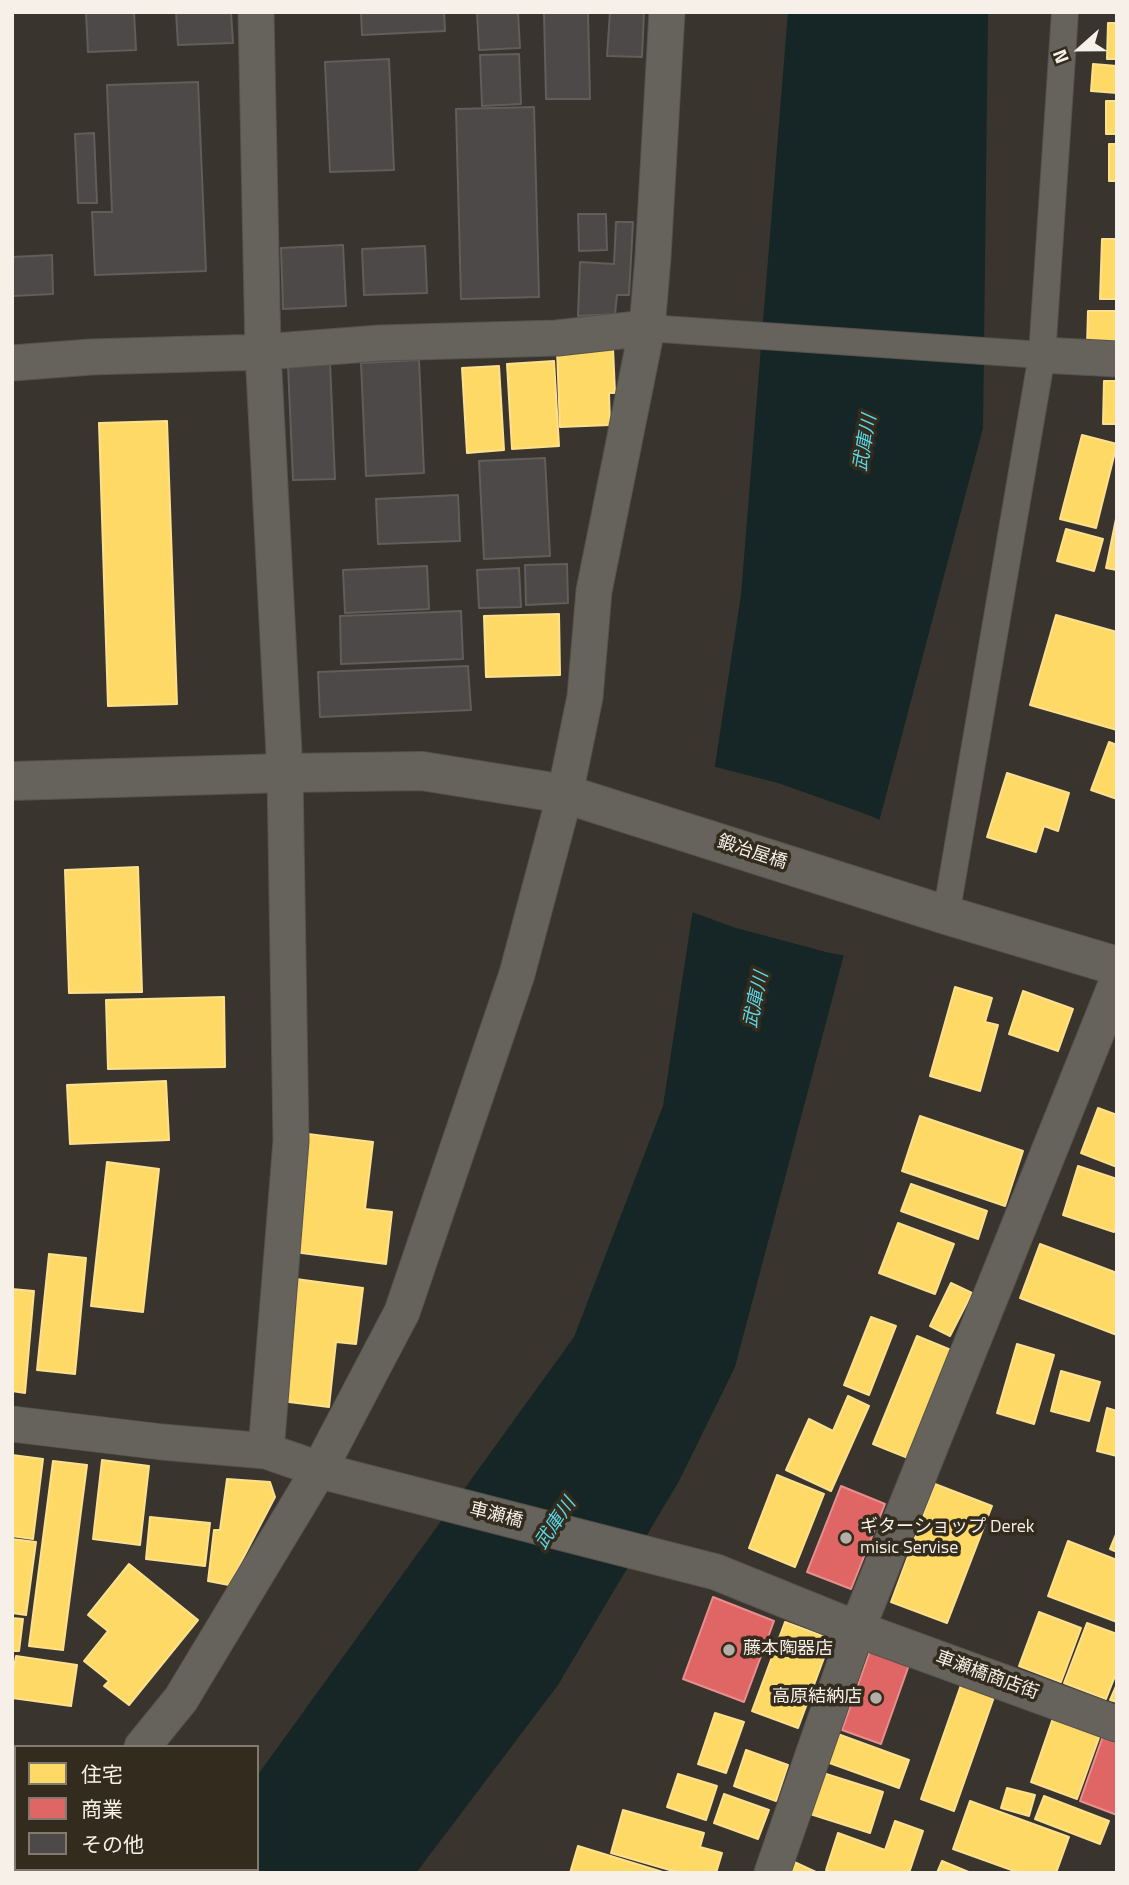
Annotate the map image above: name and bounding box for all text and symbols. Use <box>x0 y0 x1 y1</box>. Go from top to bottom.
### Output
north arrow <box>1045 14 1115 84</box>
text: N <box>1044 45 1076 68</box>
water label: 武庫川 <box>850 413 882 473</box>
street label: 鍛冶屋橋 <box>714 832 790 874</box>
water label: 武庫川 <box>740 970 774 1030</box>
water label: 武庫川 <box>531 1494 581 1554</box>
street label: 車瀬橋 <box>467 1499 525 1533</box>
place label: ギターショップ Derek misic Servise <box>860 1517 1034 1560</box>
marker: ギターショップ Derek misic Servise <box>838 1530 854 1546</box>
place label: 藤本陶器店 <box>743 1639 833 1661</box>
marker: 藤本陶器店 <box>721 1642 737 1658</box>
street label: 車瀬橋商店街 <box>933 1647 1041 1705</box>
place label: 高原結納店 <box>772 1687 862 1709</box>
marker: 高原結納店 <box>868 1690 884 1706</box>
legend <box>14 1745 259 1871</box>
text: 住宅 <box>81 1758 123 1790</box>
text: 商業 <box>81 1793 123 1825</box>
text: その他 <box>81 1828 144 1860</box>

